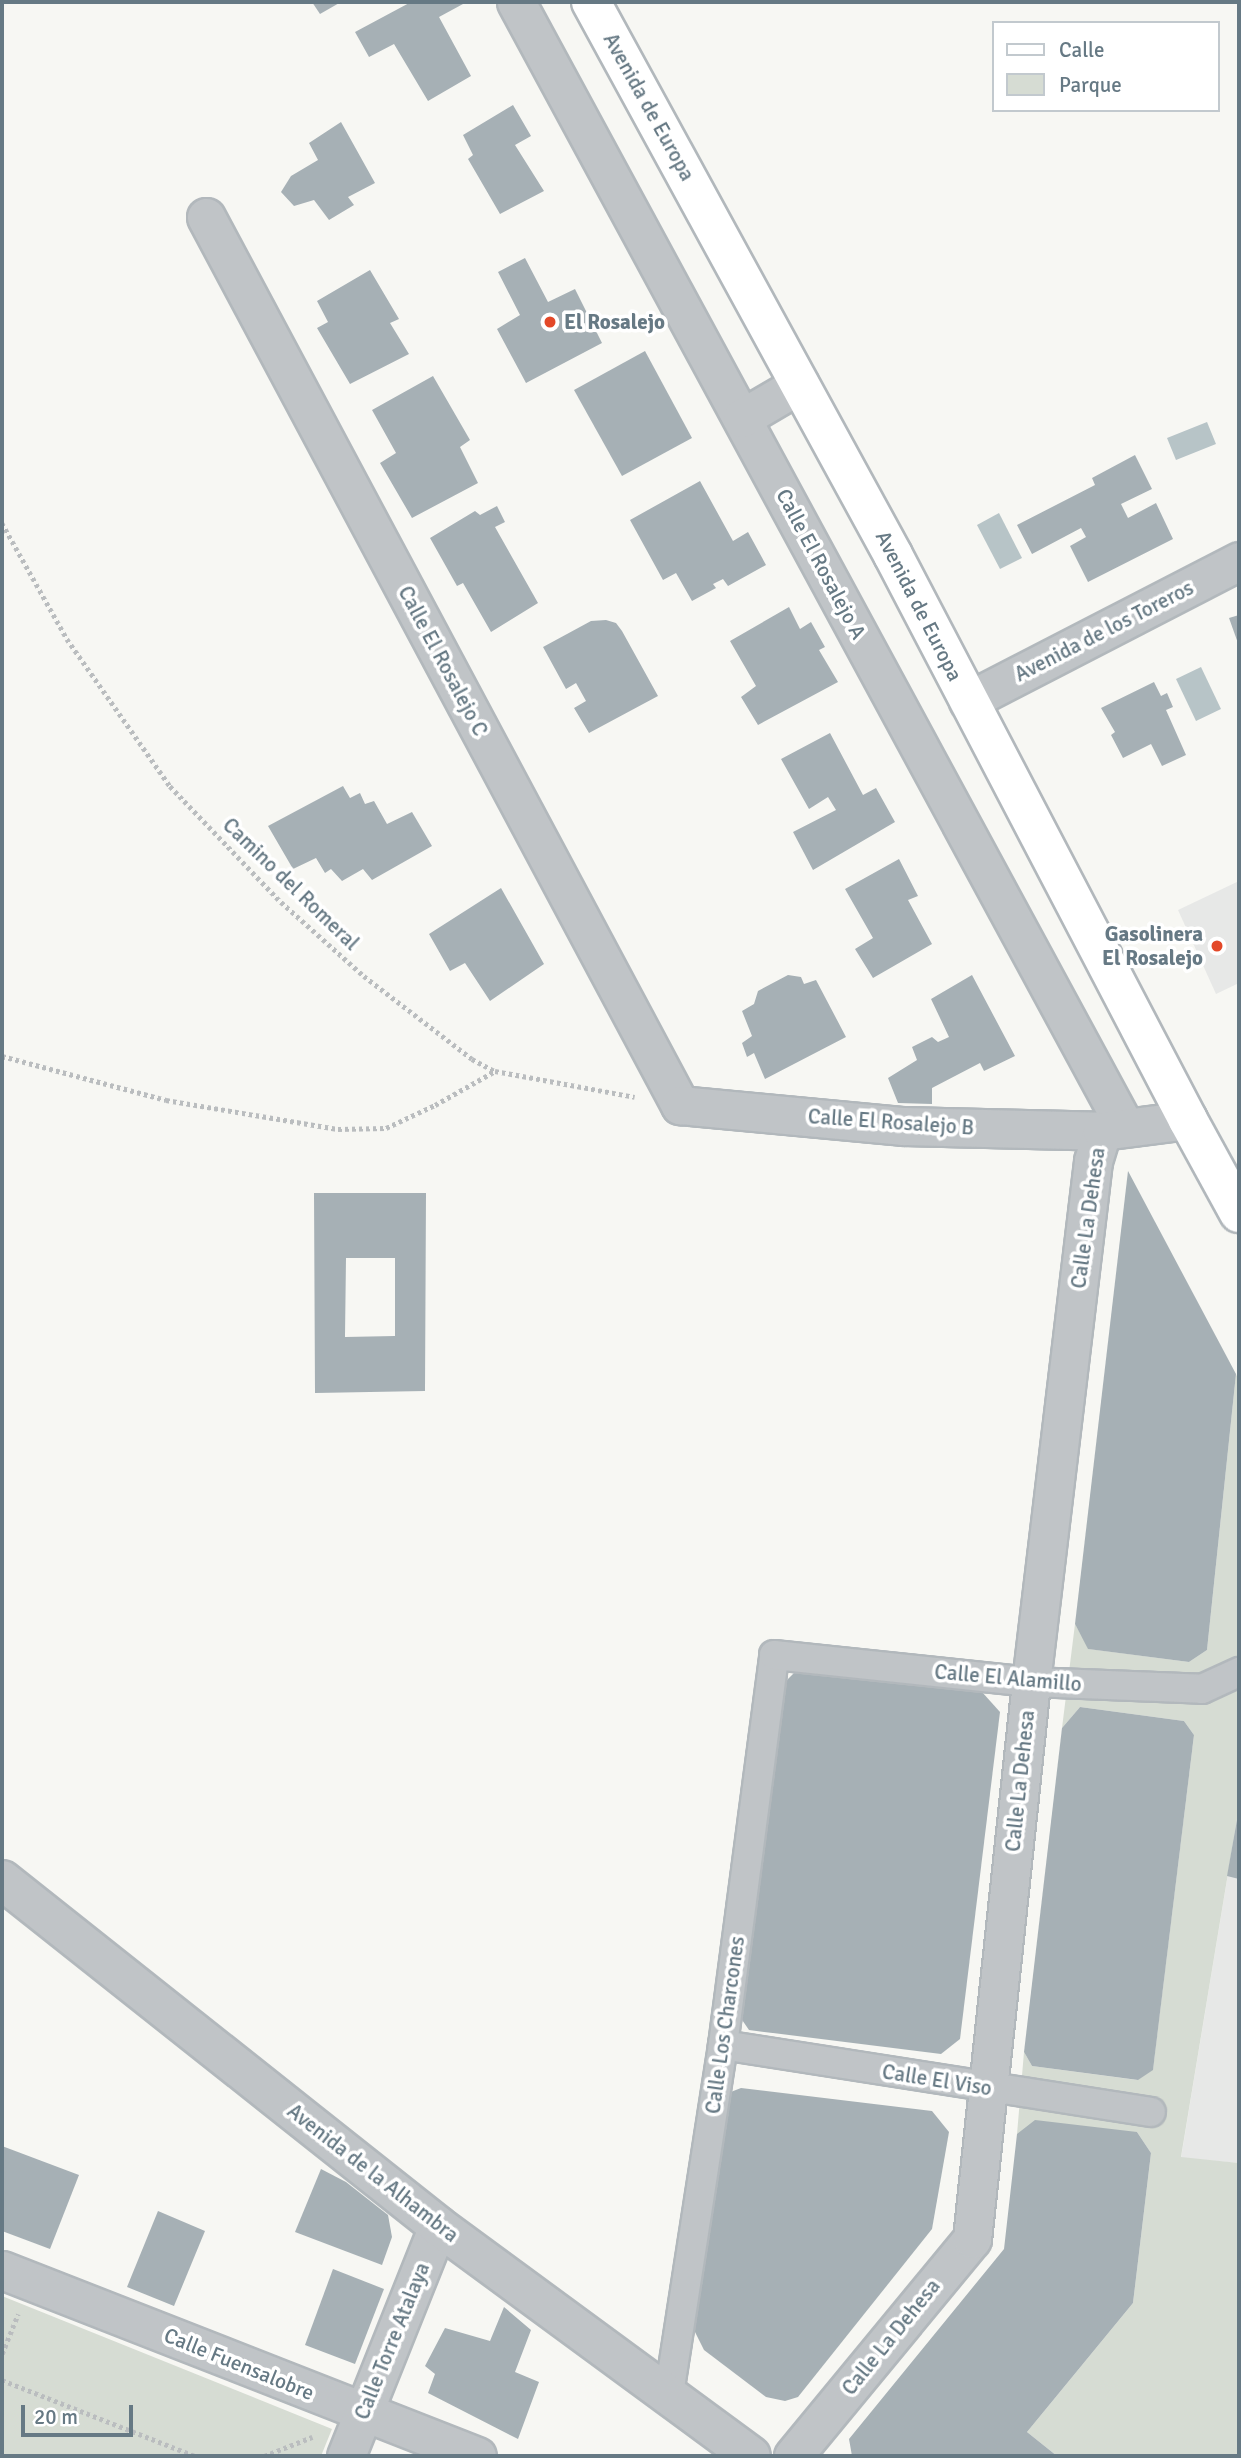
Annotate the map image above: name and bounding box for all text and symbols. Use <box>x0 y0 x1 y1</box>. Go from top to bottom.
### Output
legend <box>992 21 1220 112</box>
street label: Avenida de Europa <box>598 29 700 185</box>
text: Calle <box>1059 37 1105 63</box>
text: Parque <box>1059 72 1122 98</box>
place label: El Rosalejo <box>564 309 665 335</box>
marker: El Rosalejo <box>542 314 558 330</box>
street label: Calle El Rosalejo A <box>771 485 871 643</box>
street label: Avenida de Europa <box>870 527 968 685</box>
street label: Avenida de los Toreros <box>1010 575 1198 687</box>
street label: Calle El Rosalejo C <box>393 582 493 740</box>
street label: Camino del Romeral <box>218 812 364 956</box>
place label: Gasolinera El Rosalejo <box>1102 921 1203 971</box>
marker: Gasolinera El Rosalejo <box>1209 938 1225 954</box>
street label: Calle El Rosalejo B <box>807 1104 975 1140</box>
street label: Calle La Dehesa <box>1066 1146 1110 1290</box>
street label: Calle El Alamillo <box>933 1659 1083 1697</box>
street label: Calle La Dehesa <box>1000 1709 1040 1853</box>
street label: Calle Los Charcones <box>700 1934 750 2116</box>
street label: Calle El Viso <box>880 2059 994 2101</box>
street label: Avenida de la Alhambra <box>282 2098 464 2248</box>
street label: Calle Torre Atalaya <box>349 2259 435 2423</box>
street label: Calle La Dehesa <box>836 2274 946 2400</box>
street label: Calle Fuensalobre <box>160 2322 318 2406</box>
scale bar <box>24 2392 136 2436</box>
text: 20 m <box>34 2404 78 2430</box>

